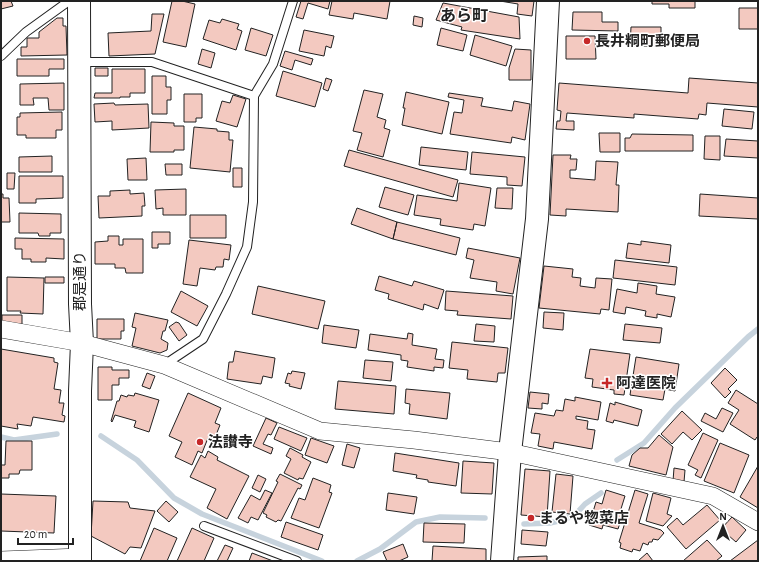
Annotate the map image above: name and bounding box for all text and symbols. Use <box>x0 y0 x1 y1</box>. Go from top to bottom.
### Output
district label: あら町 <box>440 7 488 24</box>
place label: 長井粡町郵便局 <box>595 32 700 49</box>
marker: 長井粡町郵便局 <box>582 36 592 46</box>
street label: 郡是通り <box>72 251 88 311</box>
place label: 阿達医院 <box>616 375 676 391</box>
marker: 阿達医院 <box>601 377 613 389</box>
place label: 法讃寺 <box>208 434 253 450</box>
marker: 法讃寺 <box>195 437 205 447</box>
north arrow <box>703 506 743 546</box>
place label: まるや惣菜店 <box>539 510 629 526</box>
text: N <box>719 511 727 522</box>
marker: まるや惣菜店 <box>526 513 536 523</box>
scale bar <box>18 520 73 546</box>
text: 20 m <box>24 528 47 540</box>

